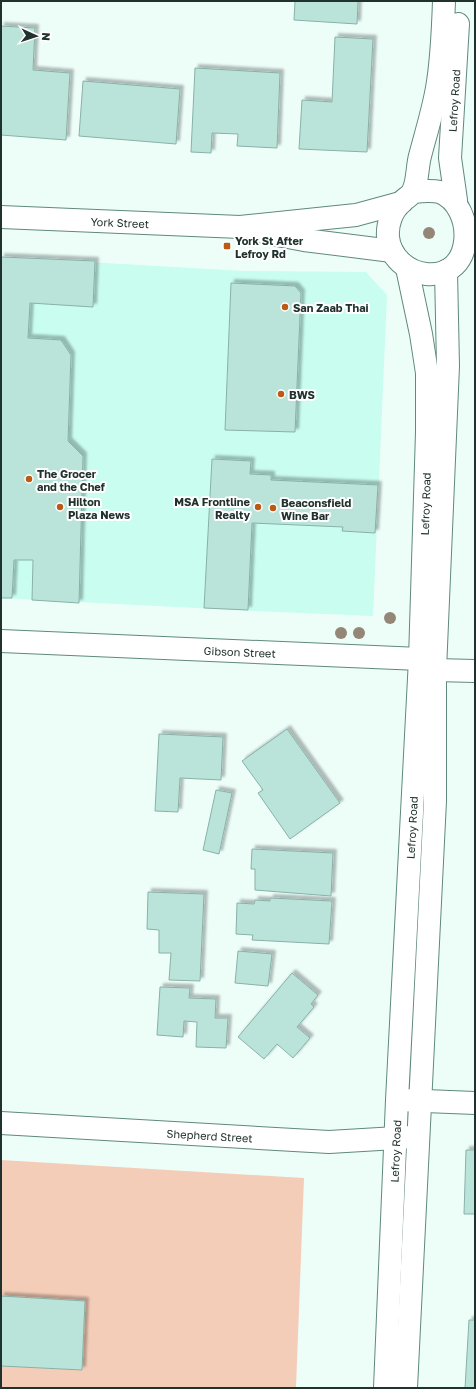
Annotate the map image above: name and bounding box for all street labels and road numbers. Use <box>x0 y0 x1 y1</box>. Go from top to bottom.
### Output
street label: Lefroy Road <box>445 69 462 132</box>
street label: York Street <box>90 214 149 230</box>
street label: Lefroy Road <box>417 472 432 536</box>
street label: Gibson Street <box>204 643 276 659</box>
street label: Lefroy Road <box>403 796 419 859</box>
street label: Lefroy Road <box>387 1119 403 1183</box>
street label: Shepherd Street <box>166 1126 253 1144</box>

